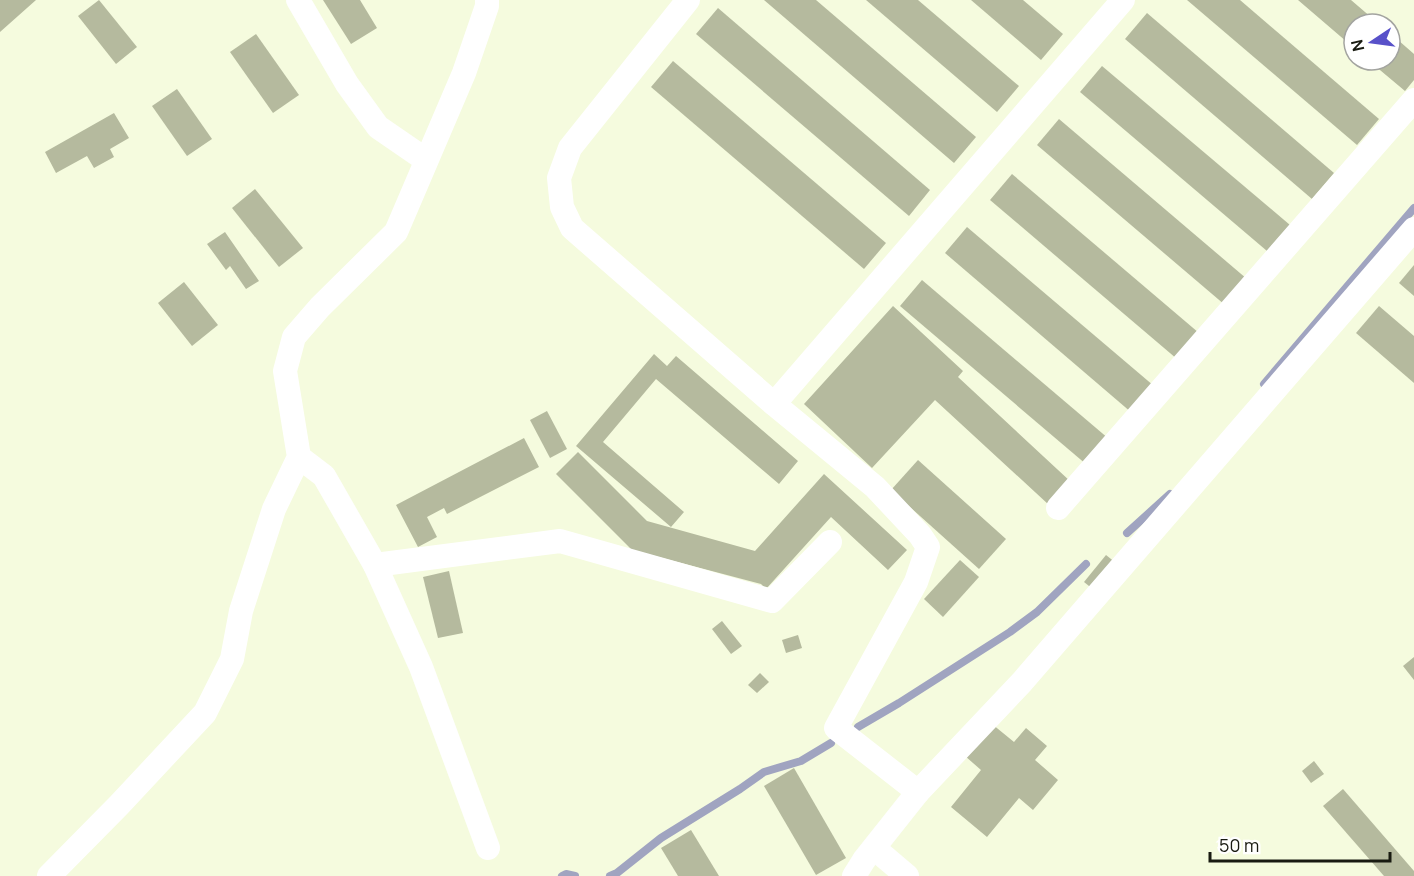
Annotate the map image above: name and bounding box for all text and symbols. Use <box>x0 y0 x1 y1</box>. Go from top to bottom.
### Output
north arrow <box>1342 12 1402 72</box>
text: N <box>1345 37 1369 53</box>
scale bar <box>1210 825 1390 863</box>
text: 50 m <box>1219 833 1259 857</box>

